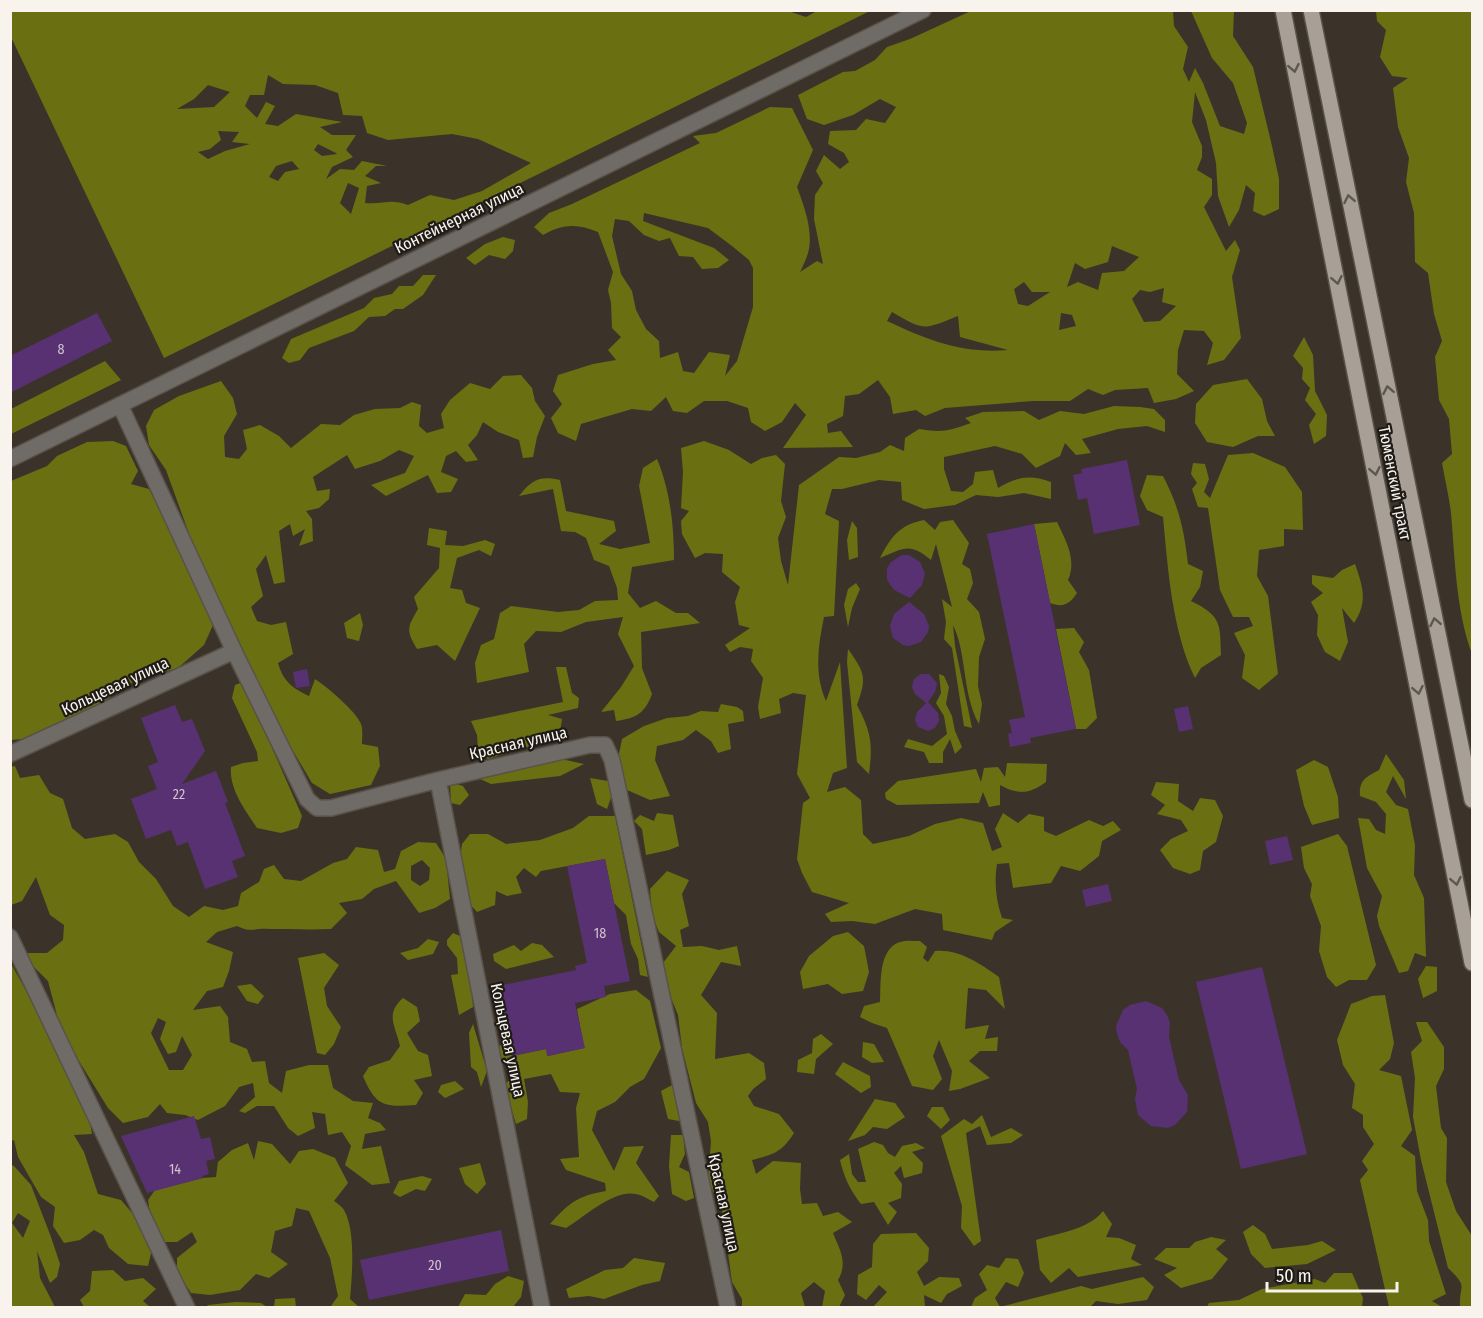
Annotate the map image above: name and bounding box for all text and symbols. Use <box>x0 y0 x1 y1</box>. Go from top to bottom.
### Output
one-way arrow <box>1287 63 1300 73</box>
street label: Контейнерная улица <box>391 179 527 257</box>
one-way arrow <box>1344 194 1357 204</box>
one-way arrow <box>1329 274 1342 284</box>
house number: 8 <box>58 341 65 358</box>
one-way arrow <box>1382 385 1395 395</box>
street label: Тюменский тракт <box>1375 424 1416 542</box>
one-way arrow <box>1368 466 1381 476</box>
one-way arrow <box>1429 618 1442 628</box>
street label: Кольцевая улица <box>58 653 172 719</box>
one-way arrow <box>1411 684 1424 694</box>
street label: Красная улица <box>467 722 569 763</box>
house number: 22 <box>173 786 185 803</box>
one-way arrow <box>1449 876 1462 886</box>
house number: 18 <box>594 925 606 942</box>
street label: Кольцевая улица <box>487 981 529 1099</box>
street label: Красная улица <box>704 1152 744 1254</box>
house number: 14 <box>169 1161 181 1178</box>
scale bar <box>1267 1255 1398 1293</box>
house number: 20 <box>428 1257 442 1274</box>
text: 50 m <box>1276 1265 1312 1287</box>

